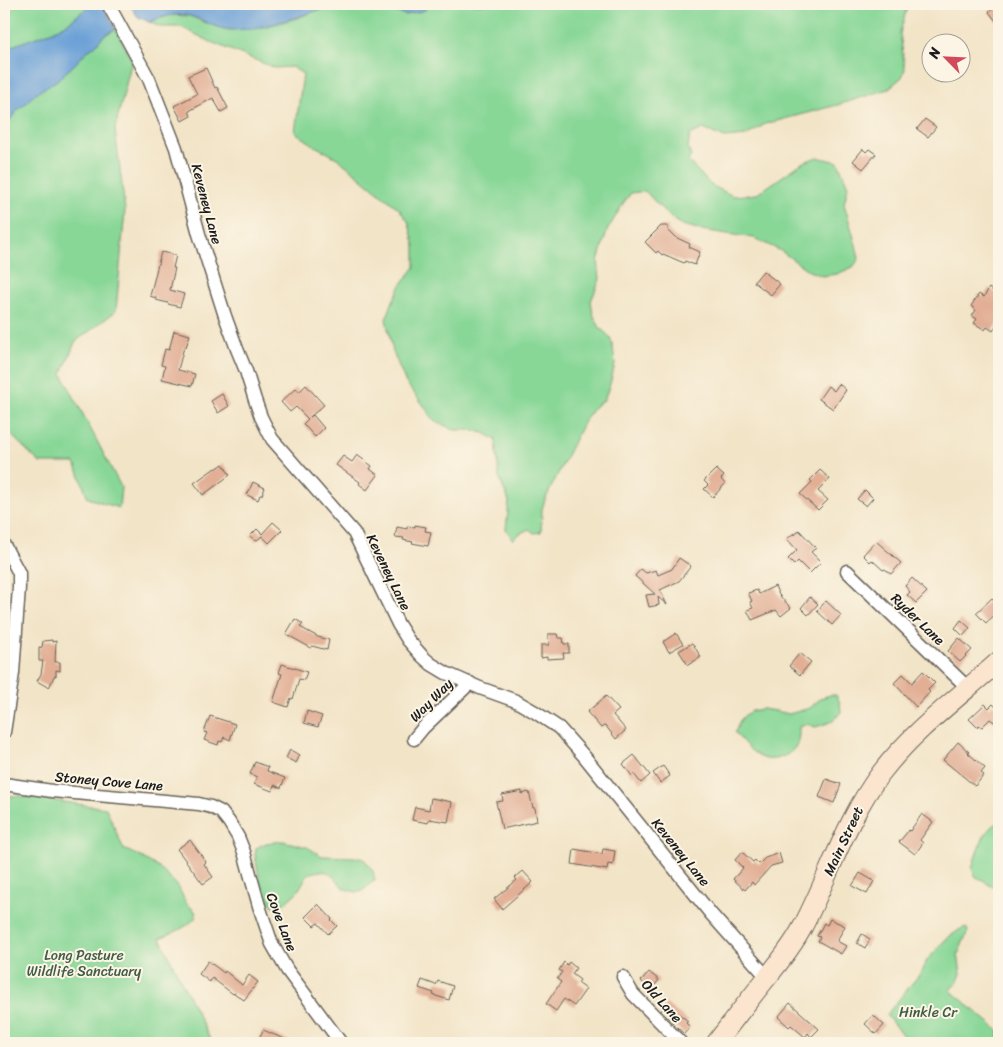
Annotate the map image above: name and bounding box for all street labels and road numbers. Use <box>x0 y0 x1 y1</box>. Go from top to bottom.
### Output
street label: Keveney Lane <box>184 161 229 247</box>
street label: Keveney Lane <box>359 530 418 615</box>
street label: Ryder Lane <box>885 587 951 652</box>
street label: Way Way <box>403 672 460 728</box>
street label: Stoney Cove Lane <box>54 764 164 799</box>
street label: Main Street <box>816 802 870 880</box>
street label: Keveney Lane <box>645 812 716 892</box>
street label: Cove Lane <box>259 889 304 955</box>
street label: Old Lane <box>635 974 688 1029</box>

